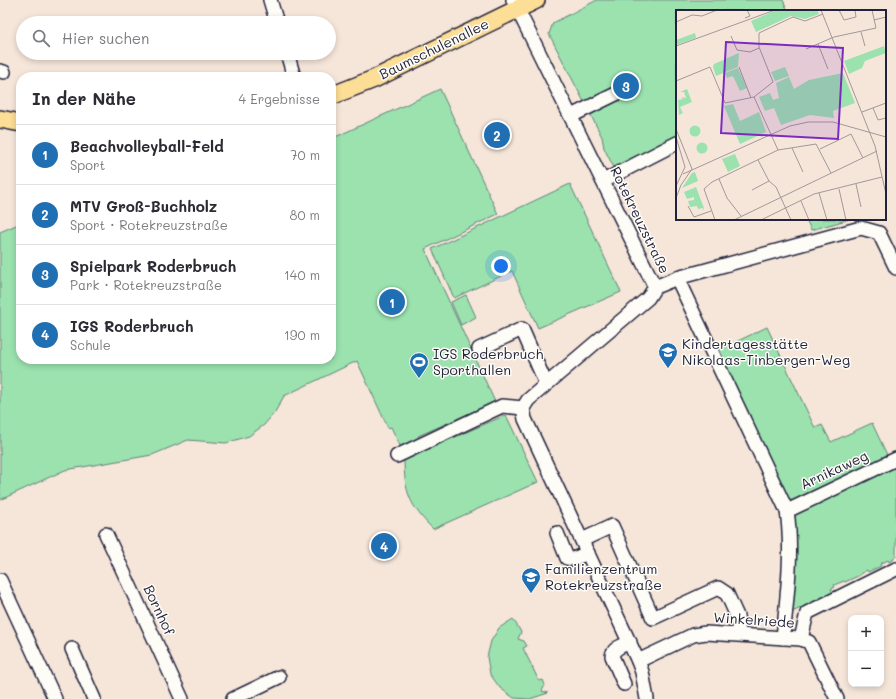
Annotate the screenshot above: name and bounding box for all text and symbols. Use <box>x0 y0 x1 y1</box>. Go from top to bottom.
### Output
inset map <box>676 10 886 220</box>
street label: Baumschulenallee <box>376 14 492 83</box>
search box <box>16 16 336 60</box>
icon: search <box>30 27 52 49</box>
text: Hier suchen <box>62 28 149 48</box>
pin: 3 <box>613 71 639 101</box>
text: In der Nähe <box>32 87 136 109</box>
text: 4 Ergebnisse <box>239 90 320 107</box>
pin: 2 <box>484 120 510 150</box>
text: Beachvolleyball-Feld <box>70 136 224 156</box>
text: 1 <box>42 146 48 163</box>
text: 70 m <box>290 146 320 163</box>
text: Sport <box>70 156 105 173</box>
street label: Rotekreuzstraße <box>606 163 675 276</box>
text: MTV Groß-Buchholz <box>70 196 217 216</box>
text: 2 <box>41 206 49 223</box>
text: 80 m <box>290 206 320 223</box>
text: Sport · Rotekreuzstraße <box>70 216 228 233</box>
text: Spielpark Roderbruch <box>70 256 236 276</box>
your location <box>491 256 511 276</box>
text: 3 <box>41 266 49 283</box>
text: 140 m <box>284 266 320 283</box>
text: Park · Rotekreuzstraße <box>70 276 222 293</box>
pin: 1 <box>379 287 405 317</box>
text: IGS Roderbruch <box>70 316 193 336</box>
text: 4 <box>41 326 49 343</box>
text: 190 m <box>284 326 320 343</box>
place label: Kindertagesstätte Nikolaas-Tinbergen-Weg <box>682 334 850 369</box>
text: Schule <box>70 336 111 353</box>
school or university icon: Kindertagesstätte Nikolaas-Tinbergen-Weg <box>657 341 679 369</box>
place label: IGS Roderbruch Sporthallen <box>433 344 544 379</box>
sports icon: IGS Roderbruch Sporthallen <box>408 351 430 379</box>
street label: Arnikaweg <box>797 446 871 493</box>
pin: 4 <box>371 531 397 561</box>
place label: Familienzentrum Rotekreuzstraße <box>545 559 662 594</box>
school or university icon: Familienzentrum Rotekreuzstraße <box>520 566 542 594</box>
street label: Bornhof <box>140 582 180 639</box>
street label: Winkelriede <box>713 607 795 632</box>
map controls <box>848 615 884 687</box>
button: + <box>848 615 884 651</box>
button: − <box>848 651 884 687</box>

